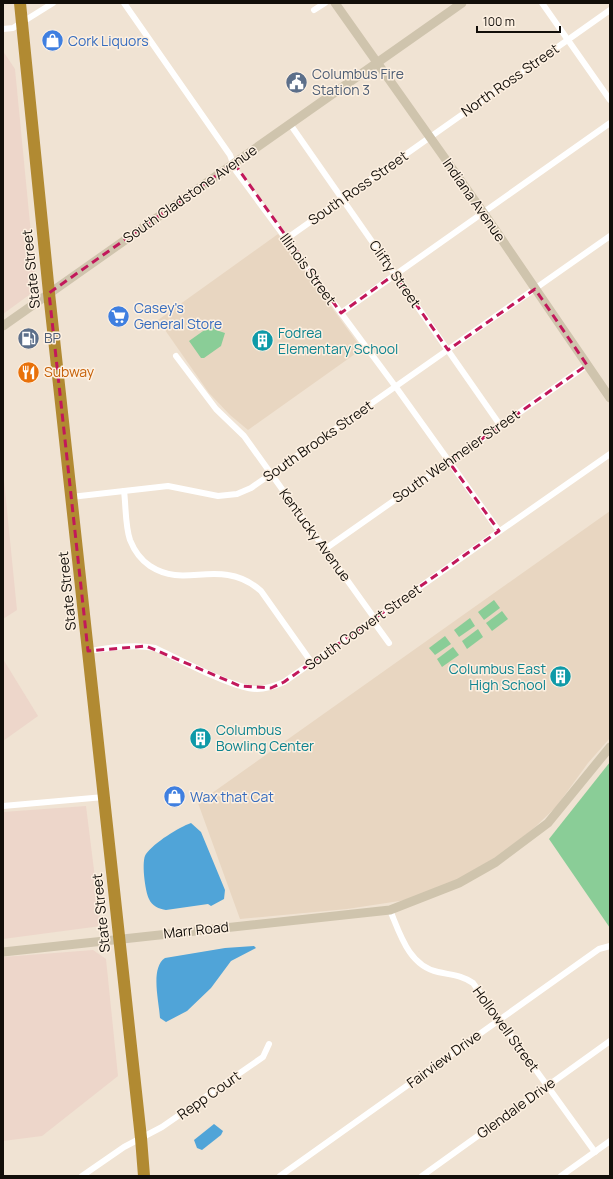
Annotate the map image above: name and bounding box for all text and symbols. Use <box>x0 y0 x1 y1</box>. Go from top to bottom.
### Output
scale bar <box>477 8 560 34</box>
text: 100 m <box>483 13 515 30</box>
shop icon: Cork Liquors <box>40 28 66 54</box>
place label: Cork Liquors <box>68 31 149 50</box>
street label: North Ross Street <box>457 39 563 120</box>
place label: Columbus Fire Station 3 <box>312 64 404 99</box>
public building icon: Columbus Fire Station 3 <box>284 69 310 95</box>
street label: South Gladstone Avenue <box>119 140 260 247</box>
street label: South Ross Street <box>304 146 412 229</box>
street label: Indiana Avenue <box>439 154 510 245</box>
street label: State Street <box>17 228 44 310</box>
street label: Illinois Street <box>276 229 341 309</box>
street label: Clifty Street <box>365 236 426 312</box>
place label: Casey's General Store <box>134 298 222 333</box>
supermarket icon: Casey's General Store <box>105 303 131 329</box>
place label: Fodrea Elementary School <box>278 323 398 358</box>
fuel station icon: BP <box>15 325 41 351</box>
place label: BP <box>44 328 62 347</box>
building icon: Fodrea Elementary School <box>249 328 275 354</box>
restaurant icon: Subway <box>16 359 42 385</box>
place label: Subway <box>44 362 95 381</box>
street label: South Brooks Street <box>259 395 377 486</box>
street label: South Wehmeier Street <box>388 404 523 507</box>
street label: Kentucky Avenue <box>275 484 356 585</box>
street label: State Street <box>53 550 80 632</box>
street label: South Coovert Street <box>301 579 425 674</box>
place label: Columbus East High School <box>449 659 546 694</box>
building icon: Columbus East High School <box>548 664 574 690</box>
place label: Columbus Bowling Center <box>216 720 314 755</box>
building icon: Columbus Bowling Center <box>187 725 213 751</box>
shop icon: Wax that Cat <box>162 784 188 810</box>
place label: Wax that Cat <box>190 787 274 806</box>
street label: State Street <box>87 872 114 954</box>
street label: Marr Road <box>162 917 230 942</box>
street label: Hollowell Street <box>469 982 544 1076</box>
street label: Fairview Drive <box>403 1025 485 1092</box>
street label: Repp Court <box>173 1066 245 1123</box>
street label: Glendale Drive <box>473 1073 559 1142</box>

